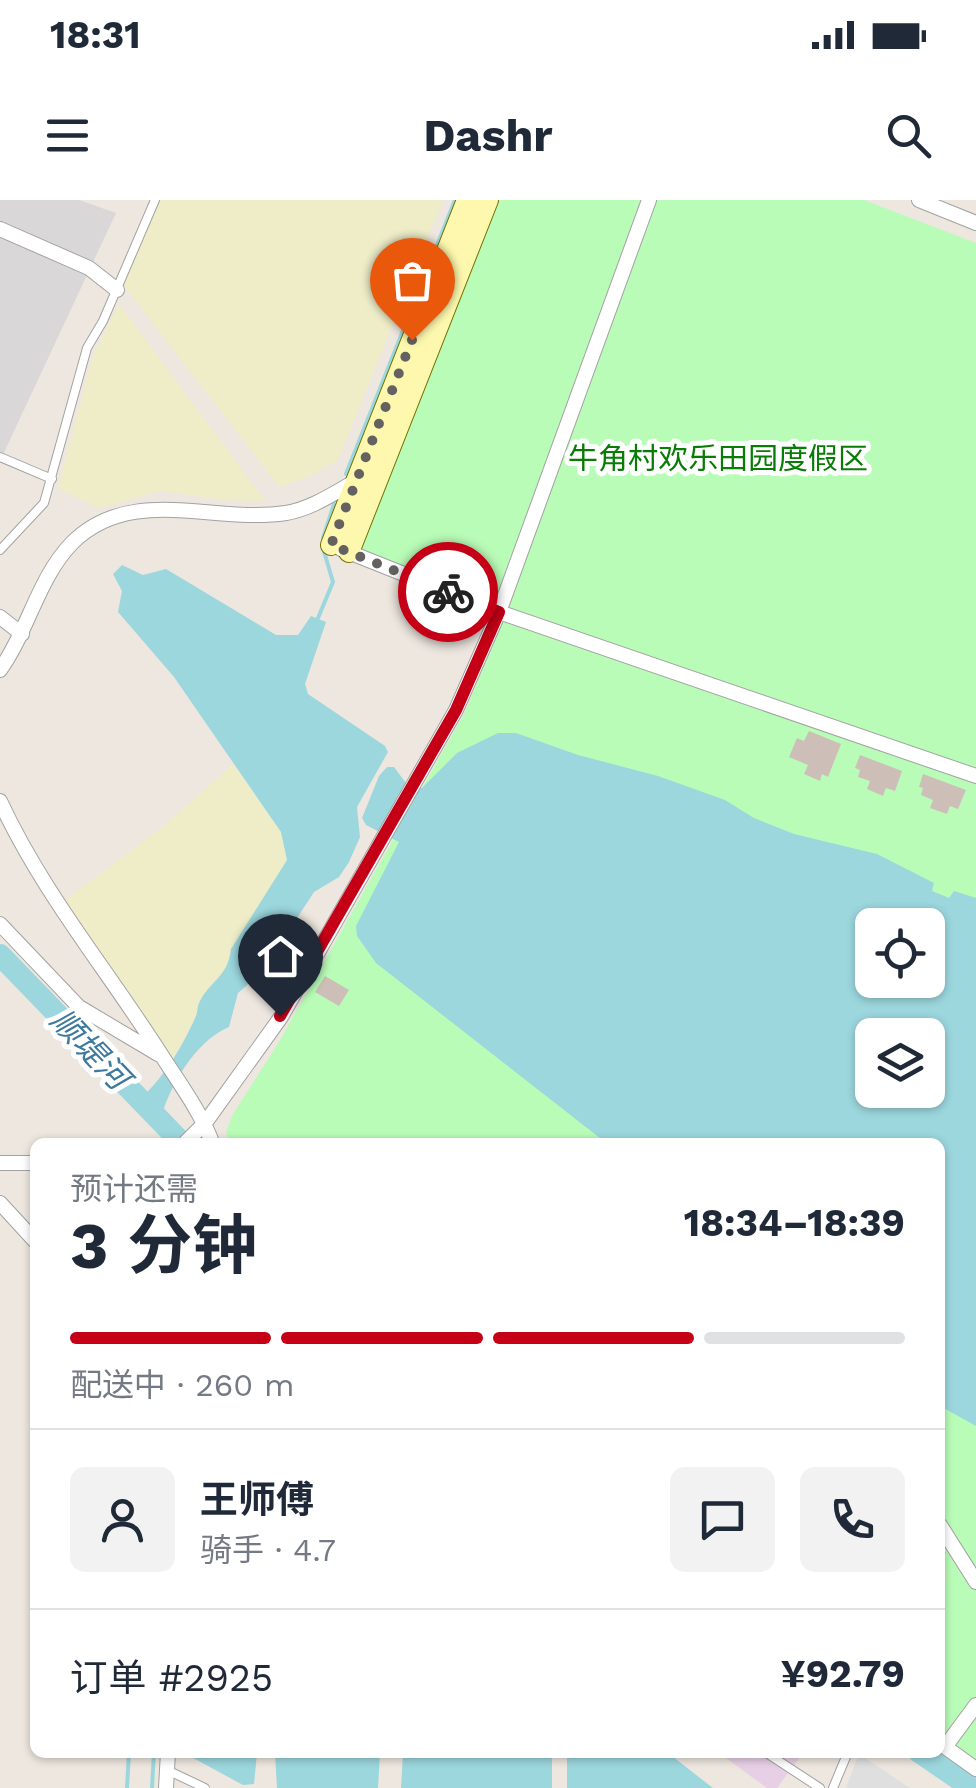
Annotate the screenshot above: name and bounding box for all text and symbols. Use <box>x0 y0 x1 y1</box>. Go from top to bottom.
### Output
text: 18:31 <box>50 13 141 57</box>
icon: menu <box>40 108 95 163</box>
icon: search <box>881 108 936 163</box>
text: Dashr <box>423 109 553 162</box>
pin <box>370 238 455 341</box>
icon: bag <box>385 253 440 308</box>
park label: 牛角村欢乐田园度假区 <box>568 441 868 476</box>
courier <box>398 542 498 642</box>
icon: bike <box>421 565 476 620</box>
map controls <box>855 908 945 1108</box>
button: locate <box>855 908 945 998</box>
pin <box>238 914 323 1017</box>
icon: home <box>253 929 308 984</box>
water label: 顺堤河 <box>43 1001 141 1101</box>
button: layers <box>855 1018 945 1108</box>
text: 预计还需 <box>70 1170 198 1208</box>
text: 18:34–18:39 <box>684 1201 905 1245</box>
text: 3 分钟 <box>70 1208 257 1284</box>
text: 配送中 · 260 m <box>70 1366 294 1404</box>
button: person <box>70 1467 175 1572</box>
button: chat <box>670 1467 775 1572</box>
button: phone <box>800 1467 905 1572</box>
text: 王师傅 <box>200 1478 314 1522</box>
text: 骑手 · 4.7 <box>200 1531 336 1569</box>
text: ¥92.79 <box>780 1652 905 1696</box>
text: 订单 #2925 <box>70 1656 273 1700</box>

